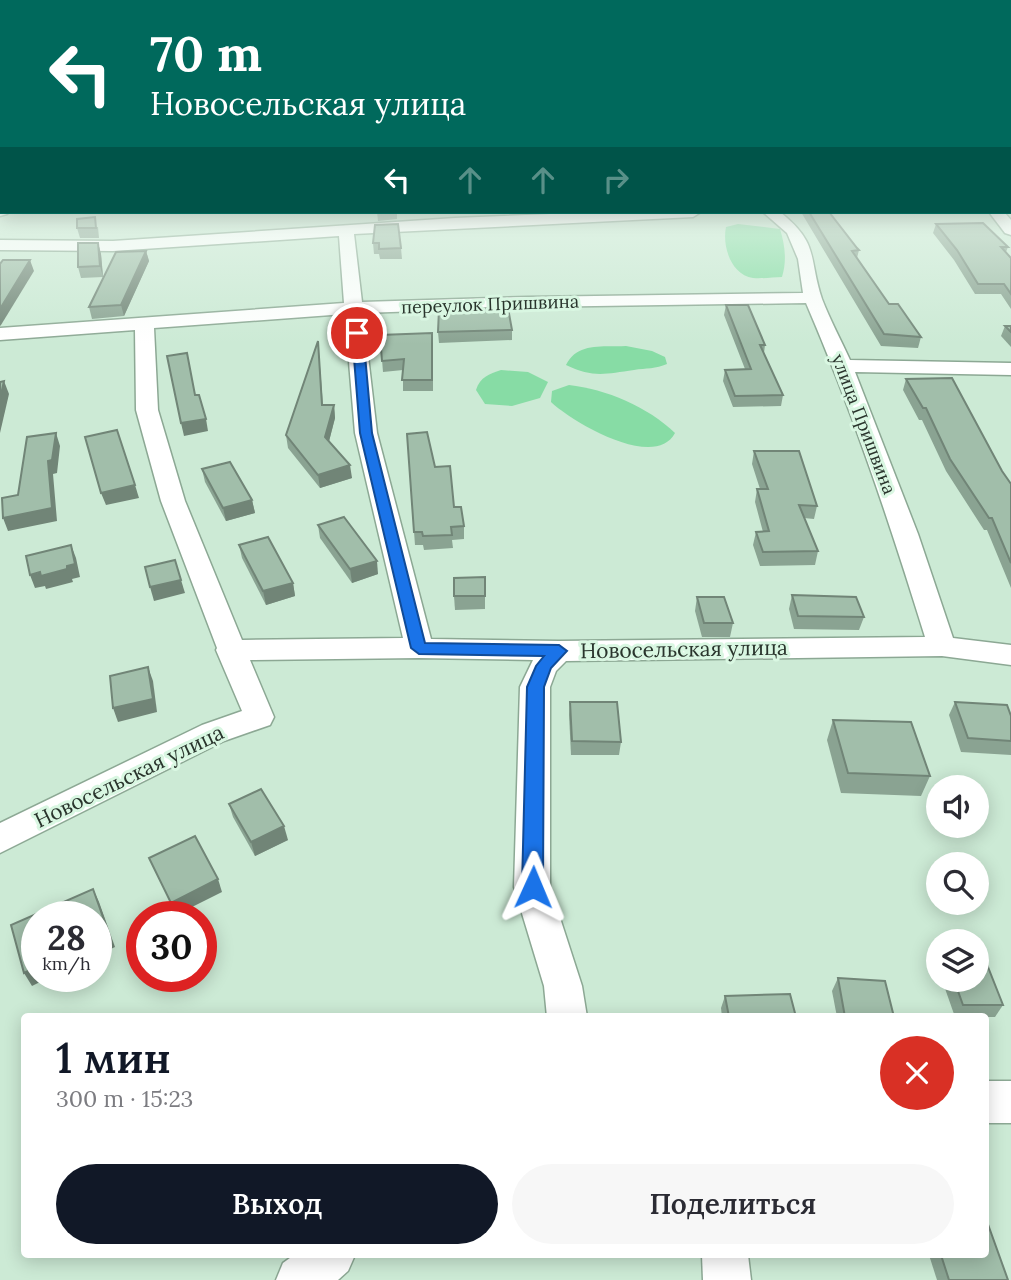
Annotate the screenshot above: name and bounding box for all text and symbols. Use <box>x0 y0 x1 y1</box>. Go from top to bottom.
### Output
text: 70 m <box>150 22 262 84</box>
icon: left <box>35 28 126 119</box>
text: Новосельская улица <box>150 83 466 124</box>
icon: left <box>378 161 416 199</box>
icon: ahead <box>451 161 489 199</box>
icon: ahead <box>524 161 562 199</box>
icon: right <box>597 161 635 199</box>
street label: переулок Пришвина <box>401 289 579 319</box>
pin <box>327 303 387 363</box>
icon: arrive <box>338 314 376 352</box>
street label: улица Пришвина <box>827 351 901 497</box>
street label: Новосельская улица <box>580 634 788 664</box>
street label: Новосельская улица <box>30 718 228 834</box>
map controls <box>926 775 989 992</box>
button: sound <box>926 775 989 838</box>
position arrow <box>496 850 570 924</box>
button: search <box>926 852 989 915</box>
speed limit sign: 30 <box>126 901 217 992</box>
text: 28 <box>47 915 86 960</box>
button: layers <box>926 929 989 992</box>
text: km/h <box>42 952 91 975</box>
text: 1 мин <box>56 1031 171 1085</box>
button: close <box>880 1036 954 1110</box>
text: 300 m · 15:23 <box>56 1084 193 1113</box>
button: Выход <box>56 1164 498 1244</box>
button: Поделиться <box>512 1164 954 1244</box>

